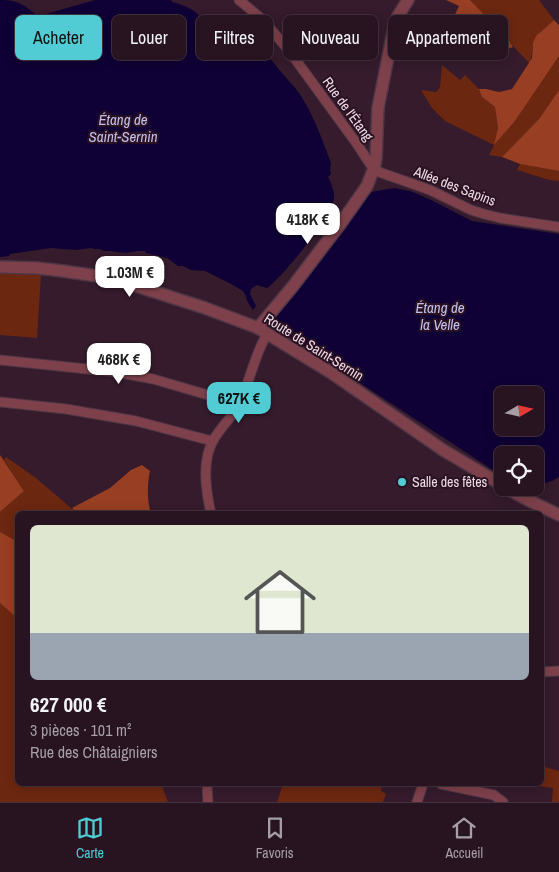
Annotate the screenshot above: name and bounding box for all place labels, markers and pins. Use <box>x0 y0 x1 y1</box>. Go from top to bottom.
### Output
pin: 418K € <box>267 202 349 245</box>
pin: 1.03M € <box>84 256 176 298</box>
pin: 468K € <box>78 342 160 385</box>
pin: 627K € <box>198 382 280 424</box>
place label: Salle des fêtes <box>412 473 488 491</box>
marker: Salle des fêtes <box>396 476 408 488</box>

